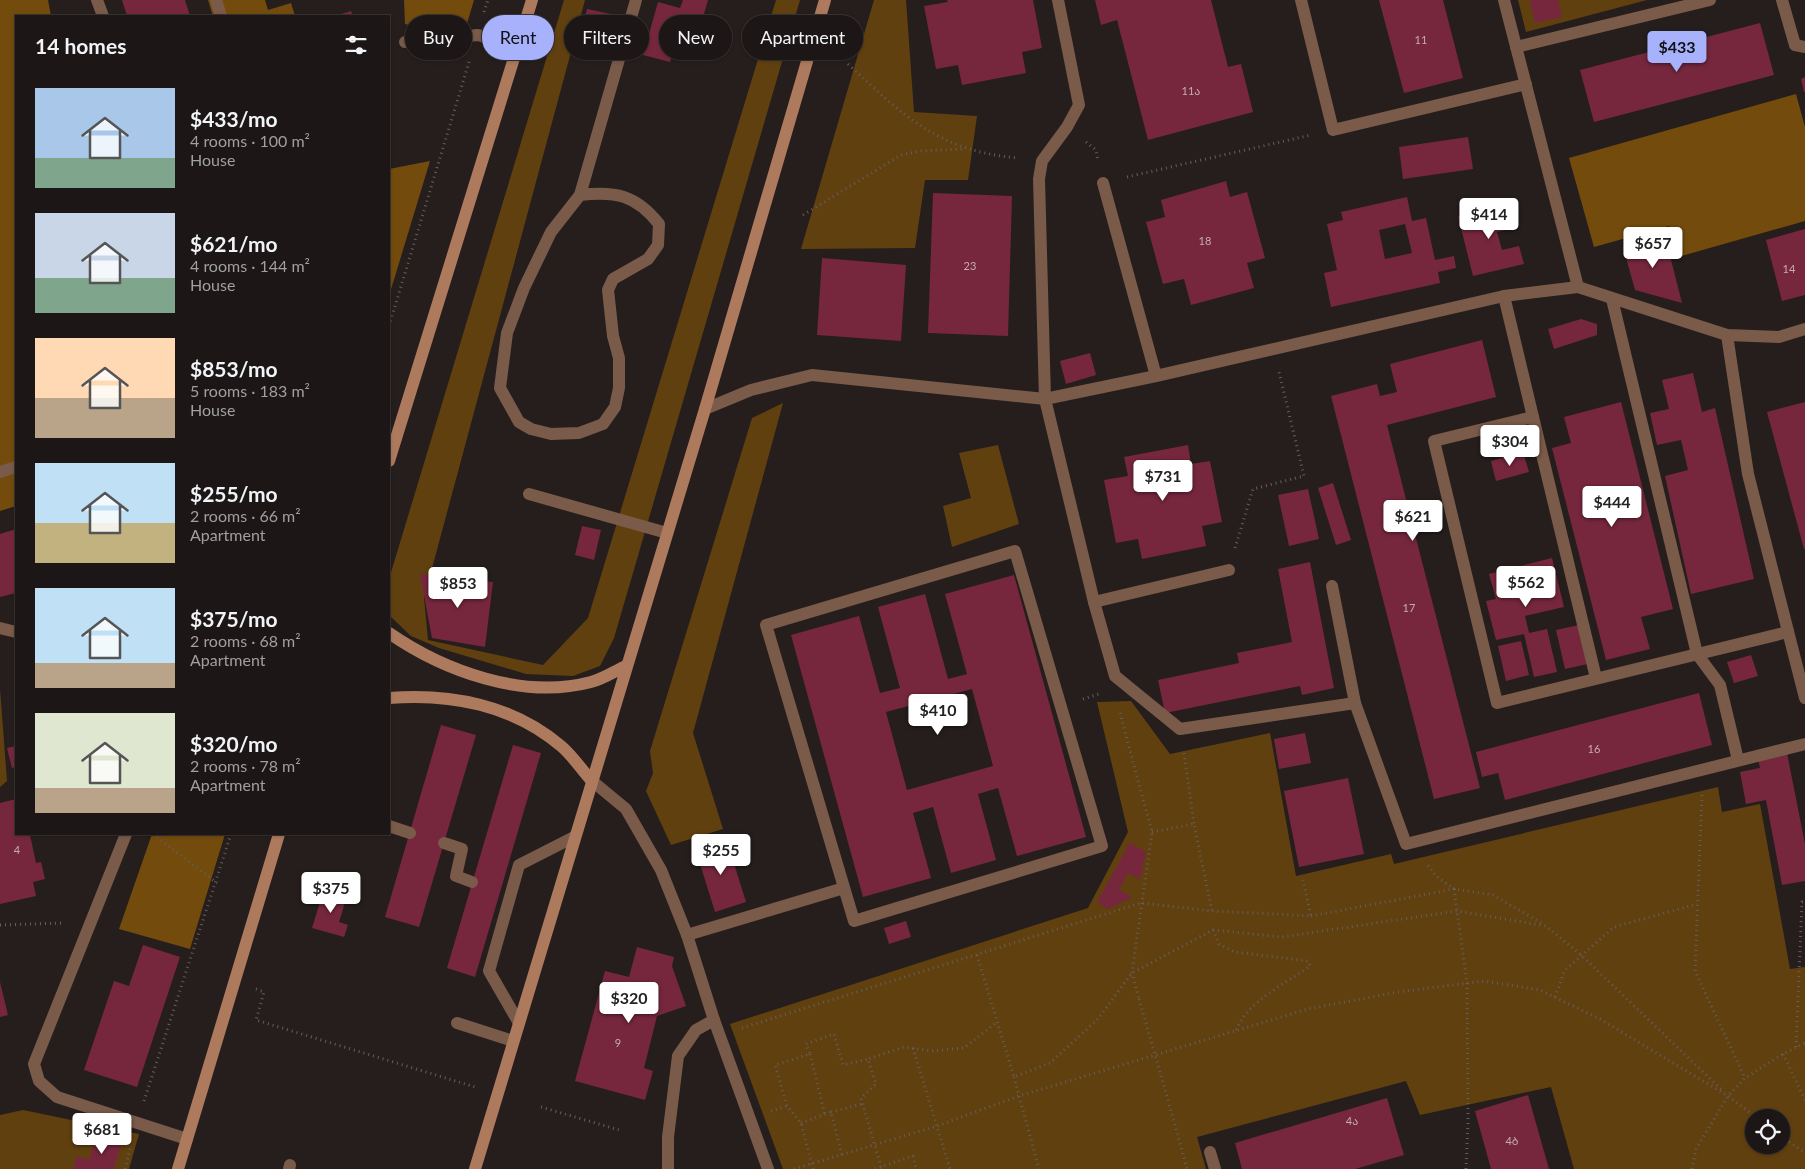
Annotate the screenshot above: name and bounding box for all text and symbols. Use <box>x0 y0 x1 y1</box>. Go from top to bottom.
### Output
chip: Buy <box>405 15 472 60</box>
chip: Rent <box>482 15 554 60</box>
chip: Filters <box>564 15 649 60</box>
chip: New <box>659 15 732 60</box>
chip: Apartment <box>742 15 863 60</box>
pin: $433 <box>1647 30 1707 73</box>
icon: filters <box>342 31 370 59</box>
text: 14 homes <box>35 33 126 58</box>
house number: 11 <box>1415 33 1427 46</box>
text: $433 <box>1658 37 1696 56</box>
house number: 11ა <box>1182 84 1200 97</box>
text: $433/mo <box>190 106 278 131</box>
icon: home <box>75 108 135 168</box>
text: 4 rooms · 100 m² <box>190 131 310 150</box>
text: House <box>190 150 235 169</box>
pin: $414 <box>1459 198 1519 240</box>
text: $414 <box>1470 204 1508 223</box>
pin: $657 <box>1623 226 1683 269</box>
text: $621/mo <box>190 231 278 256</box>
icon: home <box>75 233 135 293</box>
text: $657 <box>1634 233 1672 252</box>
house number: 18 <box>1199 234 1211 247</box>
text: 4 rooms · 144 m² <box>190 256 310 275</box>
house number: 23 <box>964 259 976 272</box>
house number: 14 <box>1783 262 1796 275</box>
text: House <box>190 275 235 294</box>
text: $853/mo <box>190 356 278 381</box>
icon: home <box>75 358 135 418</box>
text: 5 rooms · 183 m² <box>190 381 310 400</box>
text: House <box>190 400 235 419</box>
pin: $304 <box>1480 424 1540 467</box>
text: $304 <box>1491 431 1529 450</box>
pin: $731 <box>1133 460 1193 502</box>
text: $731 <box>1144 466 1182 485</box>
text: $255/mo <box>190 481 278 506</box>
icon: home <box>75 483 135 543</box>
pin: $444 <box>1582 486 1642 528</box>
text: $444 <box>1593 492 1631 511</box>
pin: $621 <box>1383 500 1443 542</box>
text: 2 rooms · 66 m² <box>190 506 301 525</box>
text: $621 <box>1394 506 1432 525</box>
text: Apartment <box>190 525 265 544</box>
pin: $853 <box>428 566 488 609</box>
pin: $562 <box>1496 566 1556 608</box>
text: $562 <box>1507 572 1545 591</box>
text: $853 <box>439 573 477 592</box>
house number: 17 <box>1403 601 1415 614</box>
text: $375/mo <box>190 606 278 631</box>
icon: home <box>75 608 135 668</box>
text: 2 rooms · 68 m² <box>190 631 301 650</box>
text: Apartment <box>190 650 265 669</box>
pin: $410 <box>908 694 968 736</box>
text: $410 <box>919 700 957 719</box>
text: $320/mo <box>190 731 278 756</box>
icon: home <box>75 733 135 793</box>
house number: 16 <box>1588 742 1600 755</box>
text: 2 rooms · 78 m² <box>190 756 301 775</box>
text: Apartment <box>190 775 265 794</box>
pin: $255 <box>691 834 751 876</box>
text: $255 <box>702 840 740 859</box>
house number: 4 <box>14 843 21 856</box>
pin: $375 <box>301 872 361 914</box>
text: $375 <box>312 878 350 897</box>
pin: $320 <box>599 982 659 1024</box>
text: $320 <box>610 988 648 1007</box>
house number: 9 <box>615 1036 621 1049</box>
map controls <box>1745 1109 1790 1154</box>
button: locate <box>1745 1109 1790 1154</box>
pin: $681 <box>72 1112 132 1155</box>
house number: 4ა <box>1346 1114 1358 1127</box>
text: $681 <box>83 1119 121 1138</box>
house number: 4ბ <box>1505 1134 1519 1147</box>

